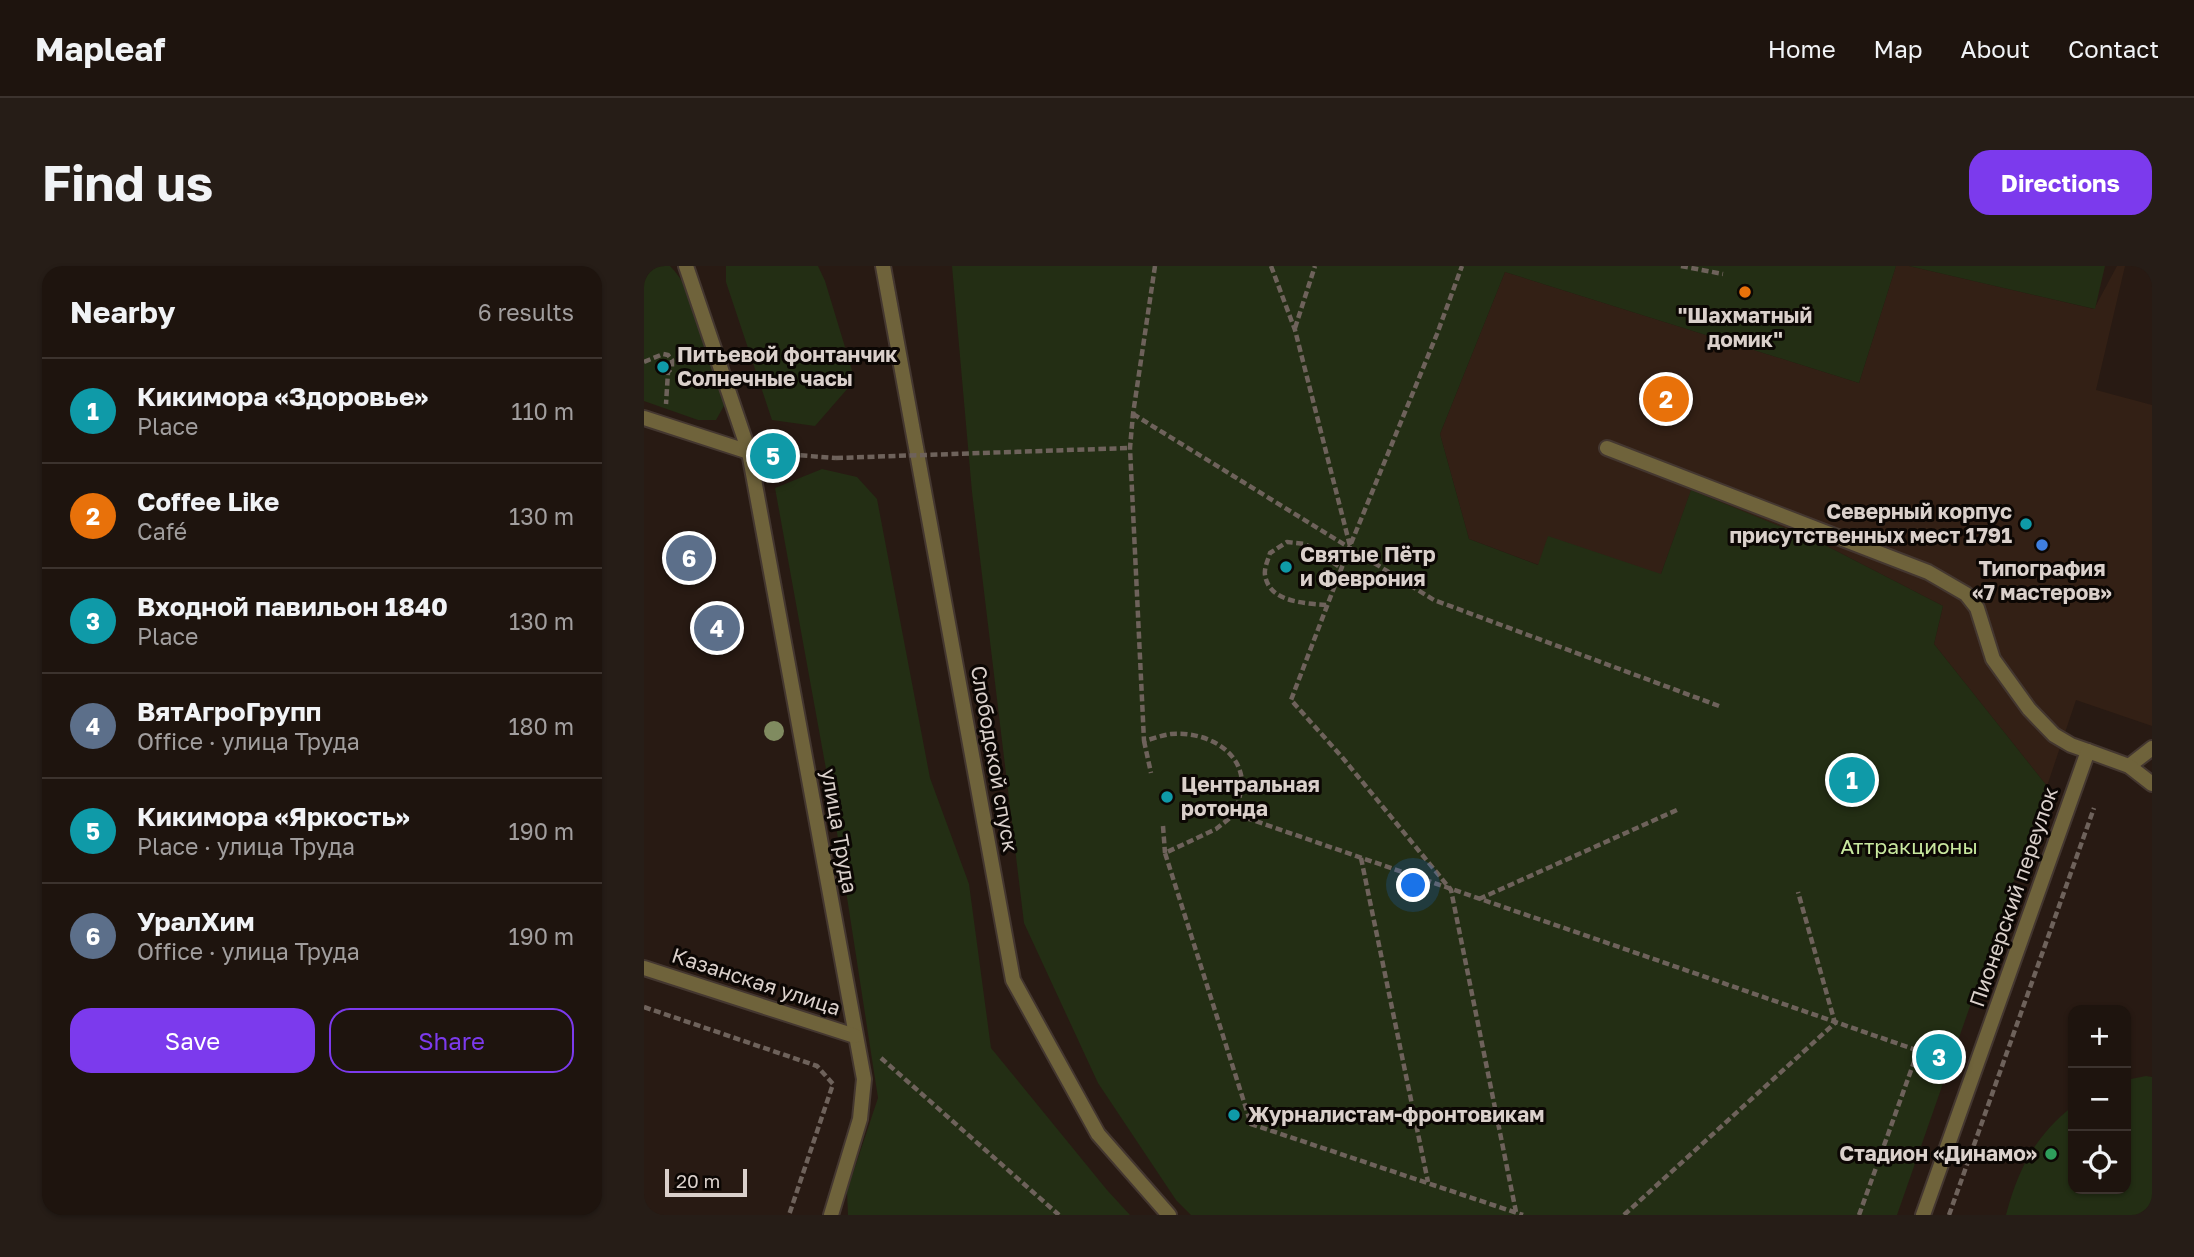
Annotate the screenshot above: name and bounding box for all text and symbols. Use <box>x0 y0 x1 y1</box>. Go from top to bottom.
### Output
text: Mapleaf <box>35 29 165 68</box>
text: Home <box>1768 34 1836 63</box>
text: Map <box>1874 34 1923 63</box>
text: About <box>1961 34 2030 63</box>
text: Contact <box>2068 34 2159 63</box>
button: Directions <box>1969 150 2152 215</box>
text: Find us <box>42 153 213 212</box>
marker: "Шахматный домик" <box>1737 284 1753 300</box>
text: Nearby <box>70 294 175 330</box>
text: 6 results <box>478 298 574 326</box>
place label: "Шахматный домик" <box>1678 302 1812 352</box>
place label: Питьевой фонтанчик Солнечные часы <box>677 341 898 391</box>
marker: Питьевой фонтанчик Солнечные часы <box>655 359 671 375</box>
pin: 2 <box>1643 373 1689 425</box>
text: Кикимора «Здоровье» <box>137 381 428 412</box>
text: 1 <box>87 397 99 425</box>
text: 110 m <box>511 397 574 425</box>
text: Place <box>137 412 198 440</box>
pin: 5 <box>750 430 796 482</box>
text: Coffee Like <box>137 486 279 517</box>
place label: Северный корпус присутственных мест 1791 <box>1729 498 2012 548</box>
text: 2 <box>86 502 100 530</box>
text: 130 m <box>509 502 574 530</box>
marker: Северный корпус присутственных мест 1791 <box>2018 516 2034 532</box>
text: Café <box>137 517 187 545</box>
pin: 6 <box>666 532 712 584</box>
marker: Типография «7 мастеров» <box>2034 537 2050 553</box>
place label: Святые Пётр и Феврония <box>1300 541 1436 591</box>
place label: Типография «7 мастеров» <box>1972 555 2112 605</box>
marker: Святые Пётр и Феврония <box>1278 559 1294 575</box>
text: Входной павильон 1840 <box>137 591 448 622</box>
pin: 4 <box>694 602 740 654</box>
text: 3 <box>86 607 100 635</box>
text: 130 m <box>509 607 574 635</box>
text: Place <box>137 622 198 650</box>
street label: Слободской спуск <box>966 664 1024 854</box>
text: ВятАгроГрупп <box>137 696 321 727</box>
text: 4 <box>86 712 100 740</box>
text: 180 m <box>508 712 574 740</box>
text: Office · улица Труда <box>137 727 360 755</box>
pin: 1 <box>1829 754 1875 806</box>
street label: улица Труда <box>816 766 864 895</box>
place label: Центральная ротонда <box>1181 771 1320 821</box>
street label: Пионерский переулок <box>1963 783 2063 1010</box>
marker: Центральная ротонда <box>1159 789 1175 805</box>
text: Кикимора «Яркость» <box>137 801 410 832</box>
text: 5 <box>86 817 100 845</box>
text: 190 m <box>509 817 574 845</box>
text: Place · улица Труда <box>137 832 355 860</box>
park label: Аттракционы <box>1840 833 1978 859</box>
your location <box>1396 868 1430 902</box>
text: УралХим <box>137 906 254 937</box>
text: 6 <box>86 922 100 950</box>
text: 190 m <box>509 922 574 950</box>
text: Office · улица Труда <box>137 937 360 965</box>
street label: Казанская улица <box>669 941 844 1021</box>
map controls <box>2068 1005 2131 1194</box>
button: + <box>2068 1005 2131 1068</box>
button: Save <box>70 1008 315 1073</box>
button: Share <box>329 1008 574 1073</box>
pin: 3 <box>1916 1031 1962 1083</box>
button: − <box>2068 1068 2131 1131</box>
place label: Журналистам-фронтовикам <box>1248 1101 1544 1127</box>
marker: Журналистам-фронтовикам <box>1226 1107 1242 1123</box>
button: locate <box>2068 1131 2131 1194</box>
place label: Стадион «Динамо» <box>1839 1140 2037 1166</box>
marker: Стадион «Динамо» <box>2043 1146 2059 1162</box>
scale bar <box>665 1166 747 1198</box>
text: 20 m <box>676 1169 720 1192</box>

